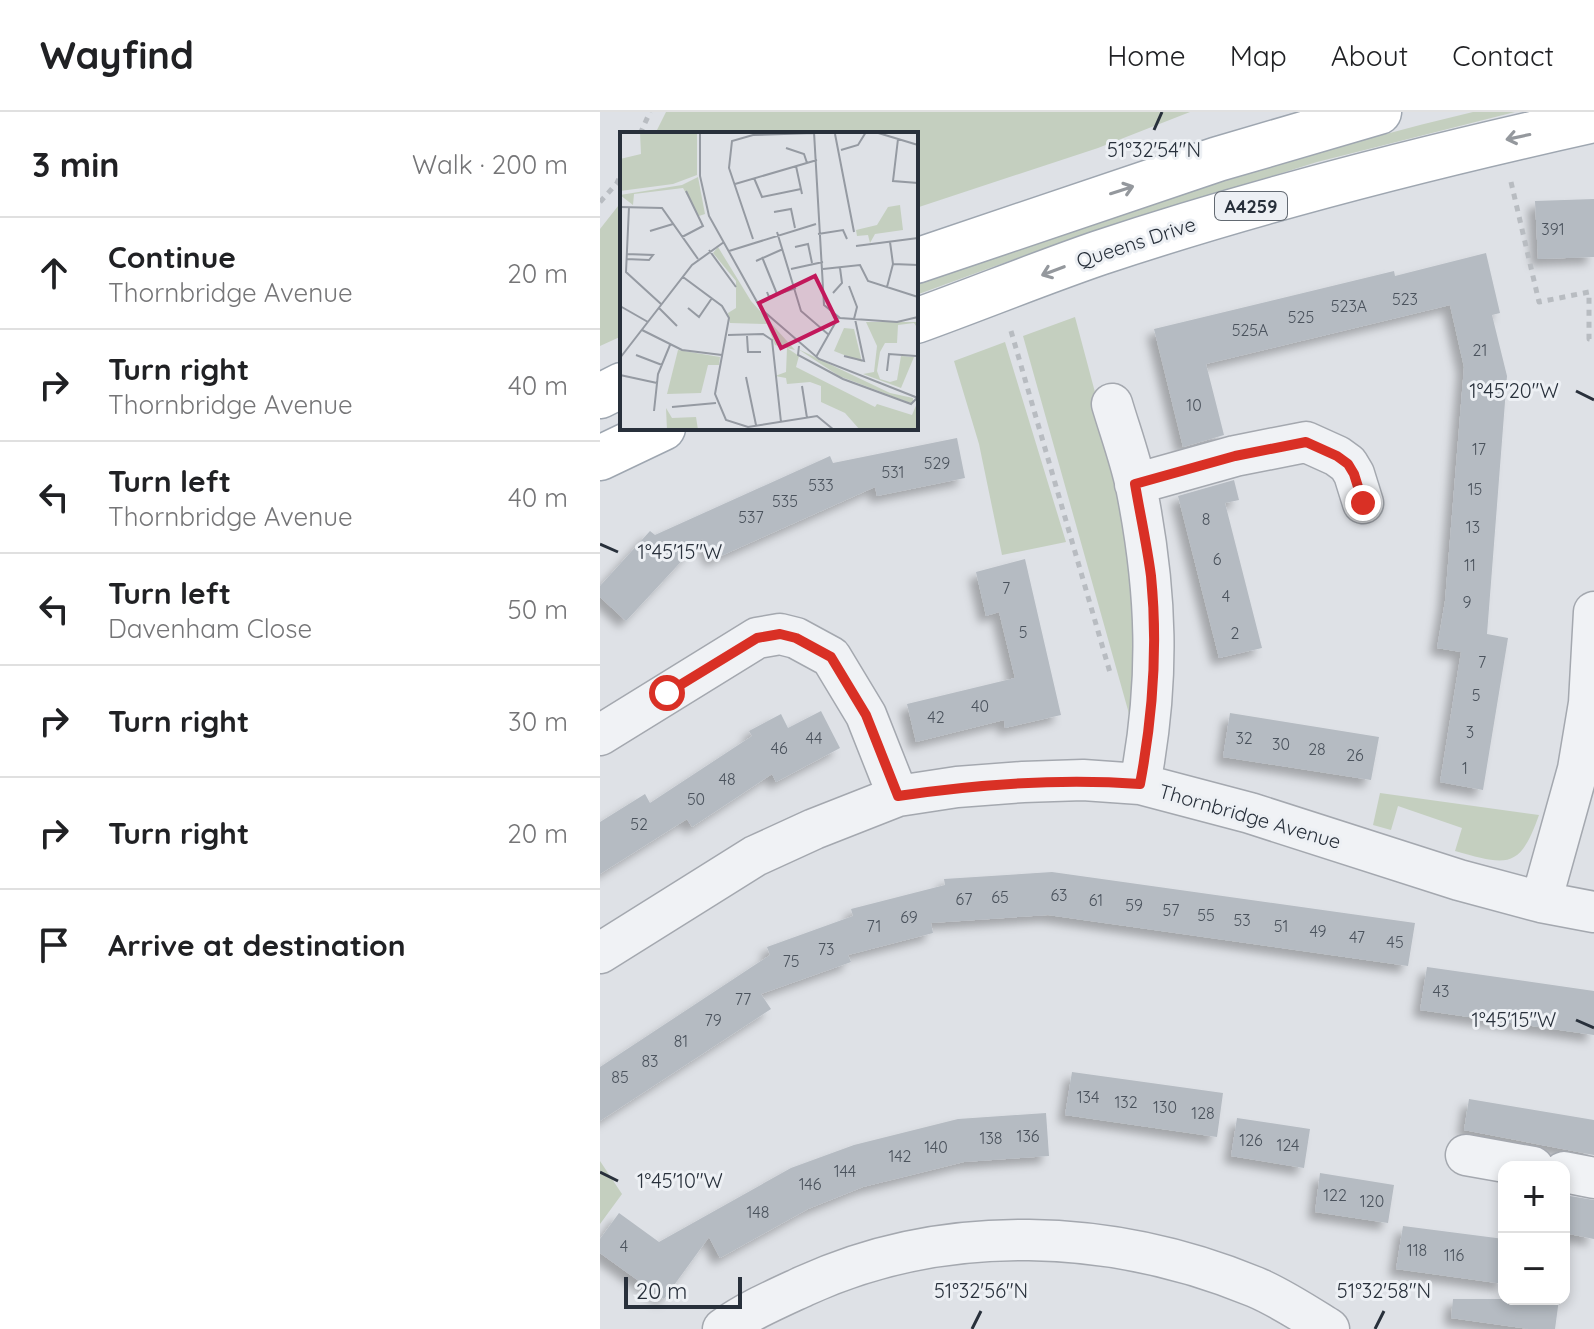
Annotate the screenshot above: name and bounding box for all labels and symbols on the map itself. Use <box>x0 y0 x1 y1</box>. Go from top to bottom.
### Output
one-way arrow <box>1505 130 1531 145</box>
inset map <box>620 132 918 430</box>
text: 51°32'54"N <box>1107 137 1201 162</box>
one-way arrow <box>1110 182 1135 197</box>
road number: A4259 <box>1215 192 1287 220</box>
street label: Queens Drive <box>1073 211 1199 273</box>
house number: 391 <box>1541 219 1565 239</box>
one-way arrow <box>1041 265 1066 279</box>
house number: 523 <box>1392 289 1418 309</box>
house number: 523A <box>1331 296 1367 316</box>
house number: 525 <box>1288 307 1314 327</box>
house number: 525A <box>1232 320 1268 340</box>
house number: 21 <box>1473 340 1487 360</box>
text: 1°45'20"W <box>1469 378 1559 403</box>
house number: 10 <box>1186 395 1202 415</box>
house number: 17 <box>1472 439 1486 459</box>
house number: 529 <box>924 453 950 473</box>
house number: 531 <box>881 462 905 482</box>
house number: 533 <box>808 475 834 495</box>
house number: 15 <box>1468 479 1482 499</box>
route end <box>1345 485 1381 521</box>
house number: 535 <box>772 491 798 511</box>
house number: 537 <box>738 507 764 527</box>
house number: 8 <box>1202 509 1210 529</box>
house number: 13 <box>1466 517 1480 537</box>
text: 1°45'15"W <box>638 539 722 564</box>
house number: 6 <box>1213 549 1222 569</box>
house number: 11 <box>1464 555 1476 575</box>
house number: 7 <box>1002 578 1010 598</box>
house number: 4 <box>1222 586 1230 606</box>
house number: 9 <box>1463 592 1472 612</box>
house number: 5 <box>1019 622 1027 642</box>
house number: 2 <box>1231 623 1240 643</box>
house number: 7 <box>1478 652 1486 672</box>
route start <box>649 675 685 711</box>
house number: 5 <box>1472 685 1480 705</box>
house number: 40 <box>971 696 989 716</box>
house number: 42 <box>927 707 945 727</box>
house number: 3 <box>1466 722 1474 742</box>
house number: 44 <box>806 728 822 748</box>
house number: 32 <box>1235 728 1253 748</box>
house number: 30 <box>1272 734 1290 754</box>
house number: 46 <box>770 738 788 758</box>
house number: 28 <box>1308 739 1326 759</box>
house number: 26 <box>1346 745 1364 765</box>
house number: 1 <box>1462 758 1468 778</box>
house number: 48 <box>718 769 736 789</box>
street label: Thornbridge Avenue <box>1156 778 1344 854</box>
house number: 50 <box>687 789 705 809</box>
house number: 52 <box>630 814 648 834</box>
house number: 63 <box>1051 885 1068 905</box>
house number: 65 <box>991 887 1009 907</box>
house number: 67 <box>956 889 972 909</box>
house number: 61 <box>1089 890 1103 910</box>
house number: 59 <box>1125 895 1143 915</box>
house number: 57 <box>1163 900 1179 920</box>
house number: 55 <box>1197 905 1215 925</box>
house number: 69 <box>900 907 918 927</box>
house number: 53 <box>1233 910 1251 930</box>
house number: 71 <box>867 916 881 936</box>
house number: 51 <box>1274 916 1288 936</box>
house number: 49 <box>1309 921 1327 941</box>
house number: 47 <box>1349 927 1365 947</box>
house number: 45 <box>1386 932 1404 952</box>
house number: 73 <box>818 939 834 959</box>
house number: 75 <box>783 951 799 971</box>
house number: 43 <box>1433 981 1449 1001</box>
house number: 77 <box>735 989 751 1009</box>
text: 1°45'15"W <box>1472 1007 1556 1032</box>
house number: 79 <box>704 1010 722 1030</box>
house number: 81 <box>674 1031 688 1051</box>
house number: 83 <box>641 1051 659 1071</box>
house number: 85 <box>611 1067 629 1087</box>
house number: 134 <box>1077 1087 1099 1107</box>
house number: 132 <box>1114 1092 1138 1112</box>
house number: 130 <box>1153 1097 1177 1117</box>
house number: 128 <box>1191 1103 1215 1123</box>
house number: 136 <box>1017 1126 1040 1146</box>
house number: 138 <box>980 1128 1002 1148</box>
house number: 126 <box>1239 1130 1263 1150</box>
house number: 124 <box>1277 1135 1299 1155</box>
house number: 140 <box>924 1137 948 1157</box>
house number: 142 <box>889 1146 912 1166</box>
house number: 144 <box>834 1161 856 1181</box>
text: 1°45'10"W <box>637 1168 723 1193</box>
house number: 146 <box>799 1174 822 1194</box>
house number: 122 <box>1323 1185 1347 1205</box>
house number: 120 <box>1360 1191 1384 1211</box>
house number: 148 <box>747 1202 769 1222</box>
house number: 4 <box>620 1236 628 1256</box>
house number: 118 <box>1407 1240 1427 1260</box>
house number: 116 <box>1444 1245 1465 1265</box>
scale bar <box>624 1273 742 1309</box>
text: 51°32'56"N <box>934 1278 1028 1303</box>
text: 51°32'58"N <box>1337 1278 1431 1303</box>

